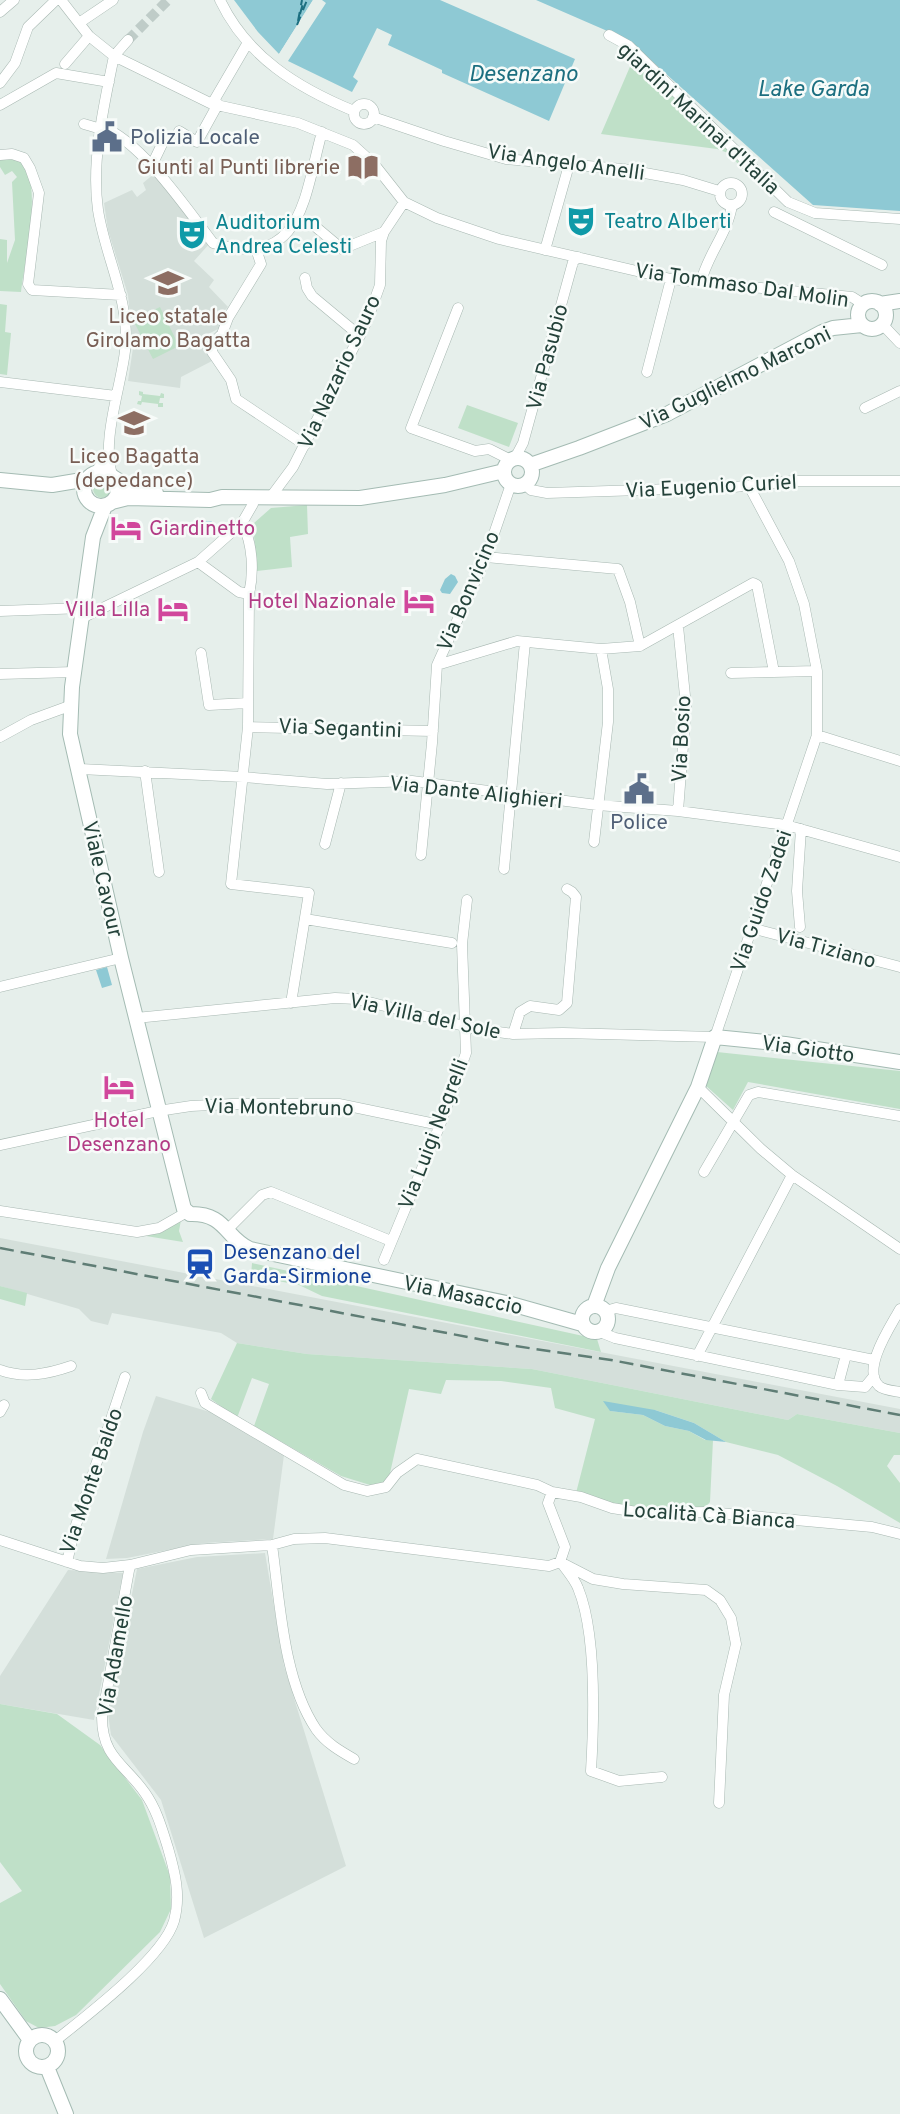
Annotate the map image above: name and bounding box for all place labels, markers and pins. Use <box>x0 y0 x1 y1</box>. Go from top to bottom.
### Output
public building icon: Polizia Locale <box>90 120 124 154</box>
place label: Polizia Locale <box>130 125 260 152</box>
library icon: Giunti al Punti librerie <box>346 150 380 184</box>
place label: Giunti al Punti librerie <box>137 155 340 182</box>
theatre icon: Teatro Alberti <box>564 204 598 238</box>
place label: Teatro Alberti <box>604 209 732 236</box>
place label: Auditorium Andrea Celesti <box>215 210 352 261</box>
theatre icon: Auditorium Andrea Celesti <box>175 217 209 251</box>
school or university icon: Liceo statale Girolamo Bagatta <box>151 266 185 300</box>
place label: Liceo statale Girolamo Bagatta <box>85 304 251 355</box>
school or university icon: Liceo Bagatta (depedance) <box>117 406 151 440</box>
place label: Liceo Bagatta (depedance) <box>69 444 199 495</box>
hotel icon: Giardinetto <box>109 511 143 545</box>
place label: Giardinetto <box>149 516 255 543</box>
hotel icon: Hotel Nazionale <box>402 584 436 618</box>
place label: Hotel Nazionale <box>248 589 396 616</box>
hotel icon: Villa Lilla <box>156 592 190 626</box>
place label: Villa Lilla <box>65 597 150 624</box>
public building icon: Police <box>622 772 656 806</box>
place label: Police <box>610 810 668 837</box>
hotel icon: Hotel Desenzano <box>102 1070 136 1104</box>
place label: Hotel Desenzano <box>67 1108 171 1159</box>
place label: Desenzano del Garda-Sirmione <box>223 1240 372 1291</box>
station icon: Desenzano del Garda-Sirmione <box>183 1247 217 1281</box>

